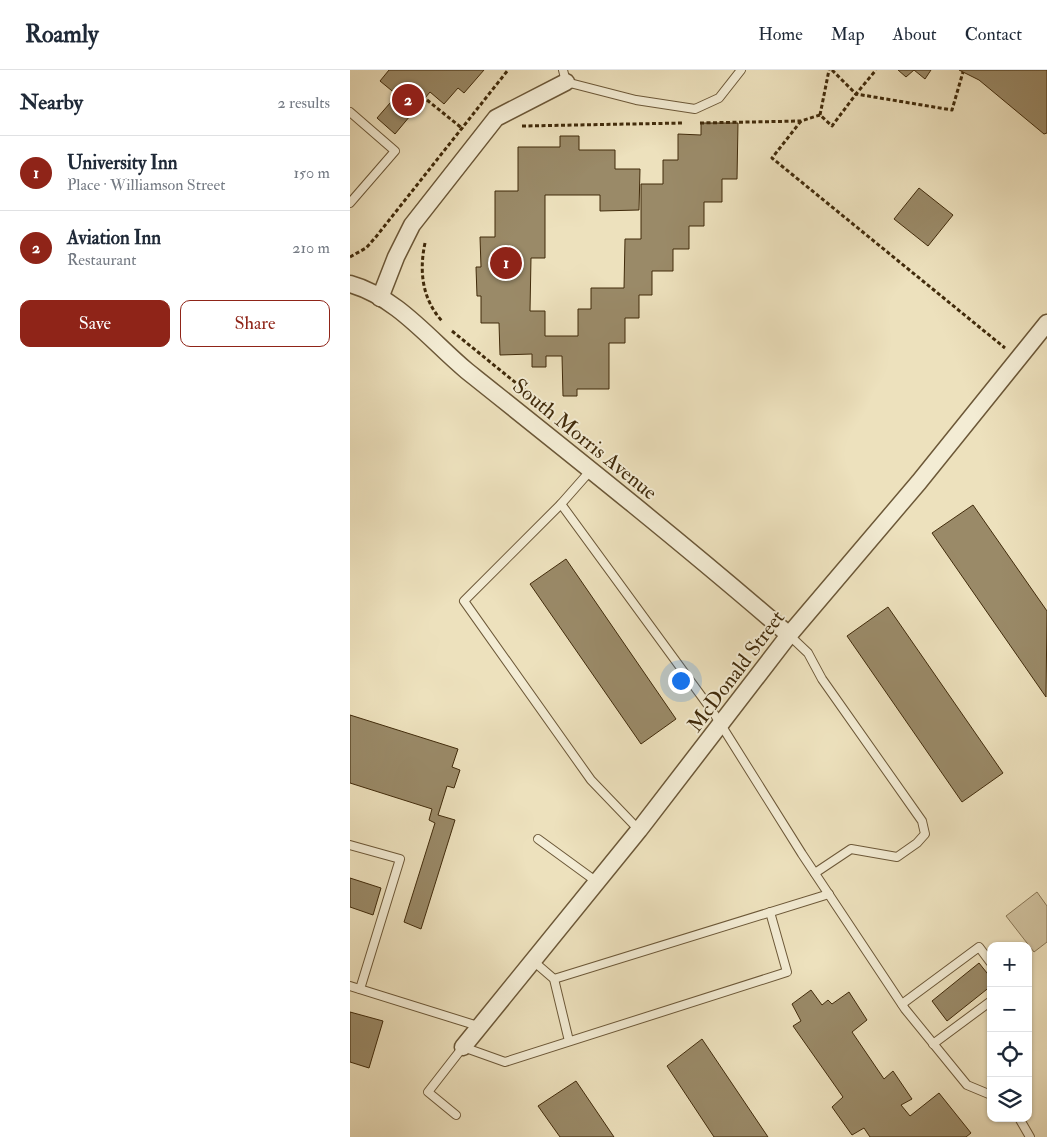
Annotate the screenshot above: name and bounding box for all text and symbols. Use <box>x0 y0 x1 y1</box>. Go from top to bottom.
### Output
text: Roamly <box>25 19 99 50</box>
text: Home <box>758 23 803 46</box>
text: Map <box>831 23 865 46</box>
text: About <box>893 23 937 46</box>
text: Contact <box>965 23 1022 46</box>
pin: 2 <box>392 81 424 119</box>
text: Nearby <box>20 89 83 116</box>
text: 2 results <box>277 93 330 113</box>
text: University Inn <box>67 151 178 175</box>
text: 1 <box>33 163 39 183</box>
text: 150 m <box>293 163 330 183</box>
text: Place · Williamson Street <box>67 175 225 195</box>
text: Aviation Inn <box>67 226 161 250</box>
text: 2 <box>32 238 40 258</box>
text: 210 m <box>292 238 330 258</box>
pin: 1 <box>490 244 522 282</box>
text: Restaurant <box>67 250 136 270</box>
button: Save <box>20 300 170 347</box>
button: Share <box>180 300 330 347</box>
street label: South Morris Avenue <box>507 373 663 506</box>
street label: McDonald Street <box>682 605 791 738</box>
your location <box>668 668 694 694</box>
map controls <box>987 942 1032 1122</box>
button: + <box>987 942 1032 987</box>
button: − <box>987 987 1032 1032</box>
button: locate <box>987 1032 1032 1077</box>
button: layers <box>987 1077 1032 1122</box>

